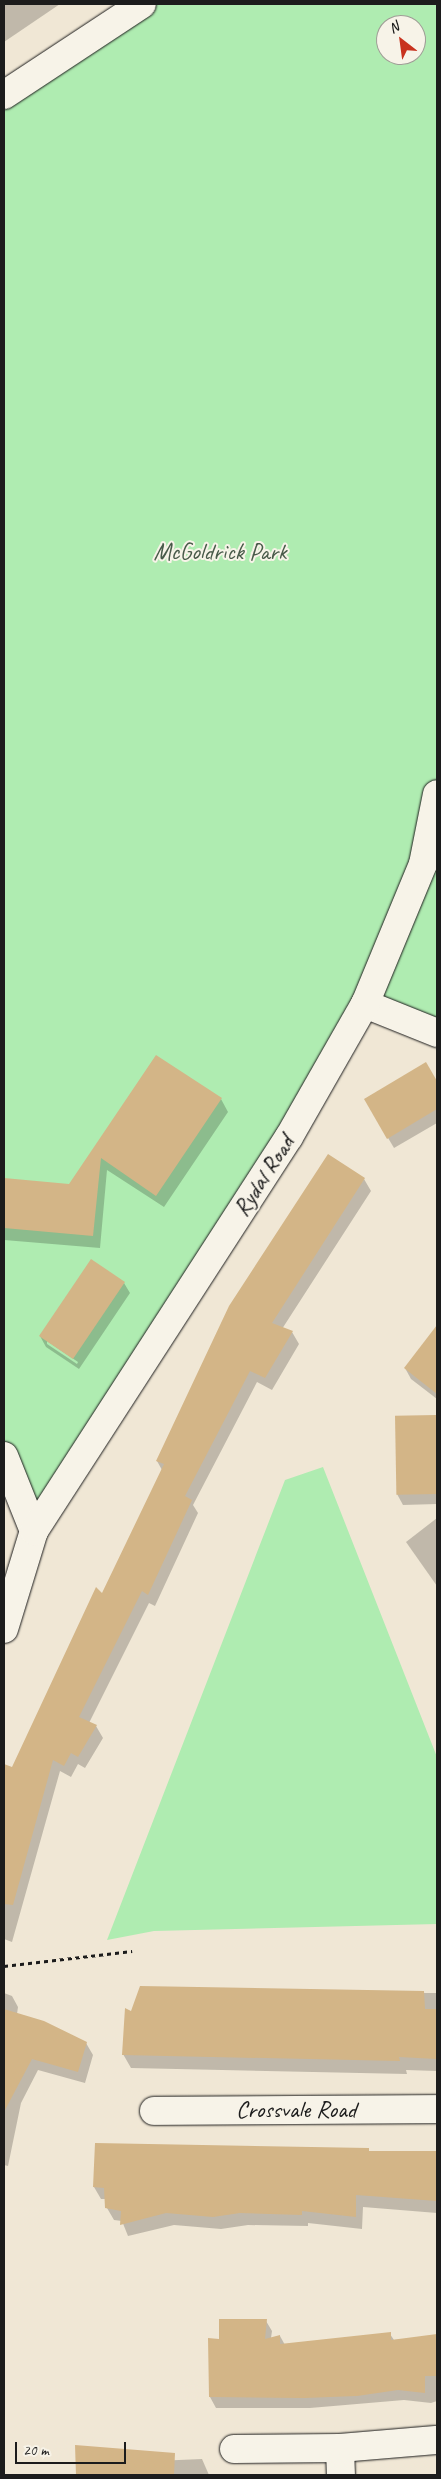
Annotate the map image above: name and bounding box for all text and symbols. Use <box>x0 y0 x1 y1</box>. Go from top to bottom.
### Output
north arrow <box>376 15 426 65</box>
text: N <box>386 18 402 37</box>
park label: McGoldrick Park <box>153 538 287 566</box>
street label: Rydal Road <box>227 1130 301 1222</box>
street label: Crossvale Road <box>236 2096 356 2124</box>
scale bar <box>18 2432 129 2464</box>
text: 20 m <box>23 2441 49 2460</box>

